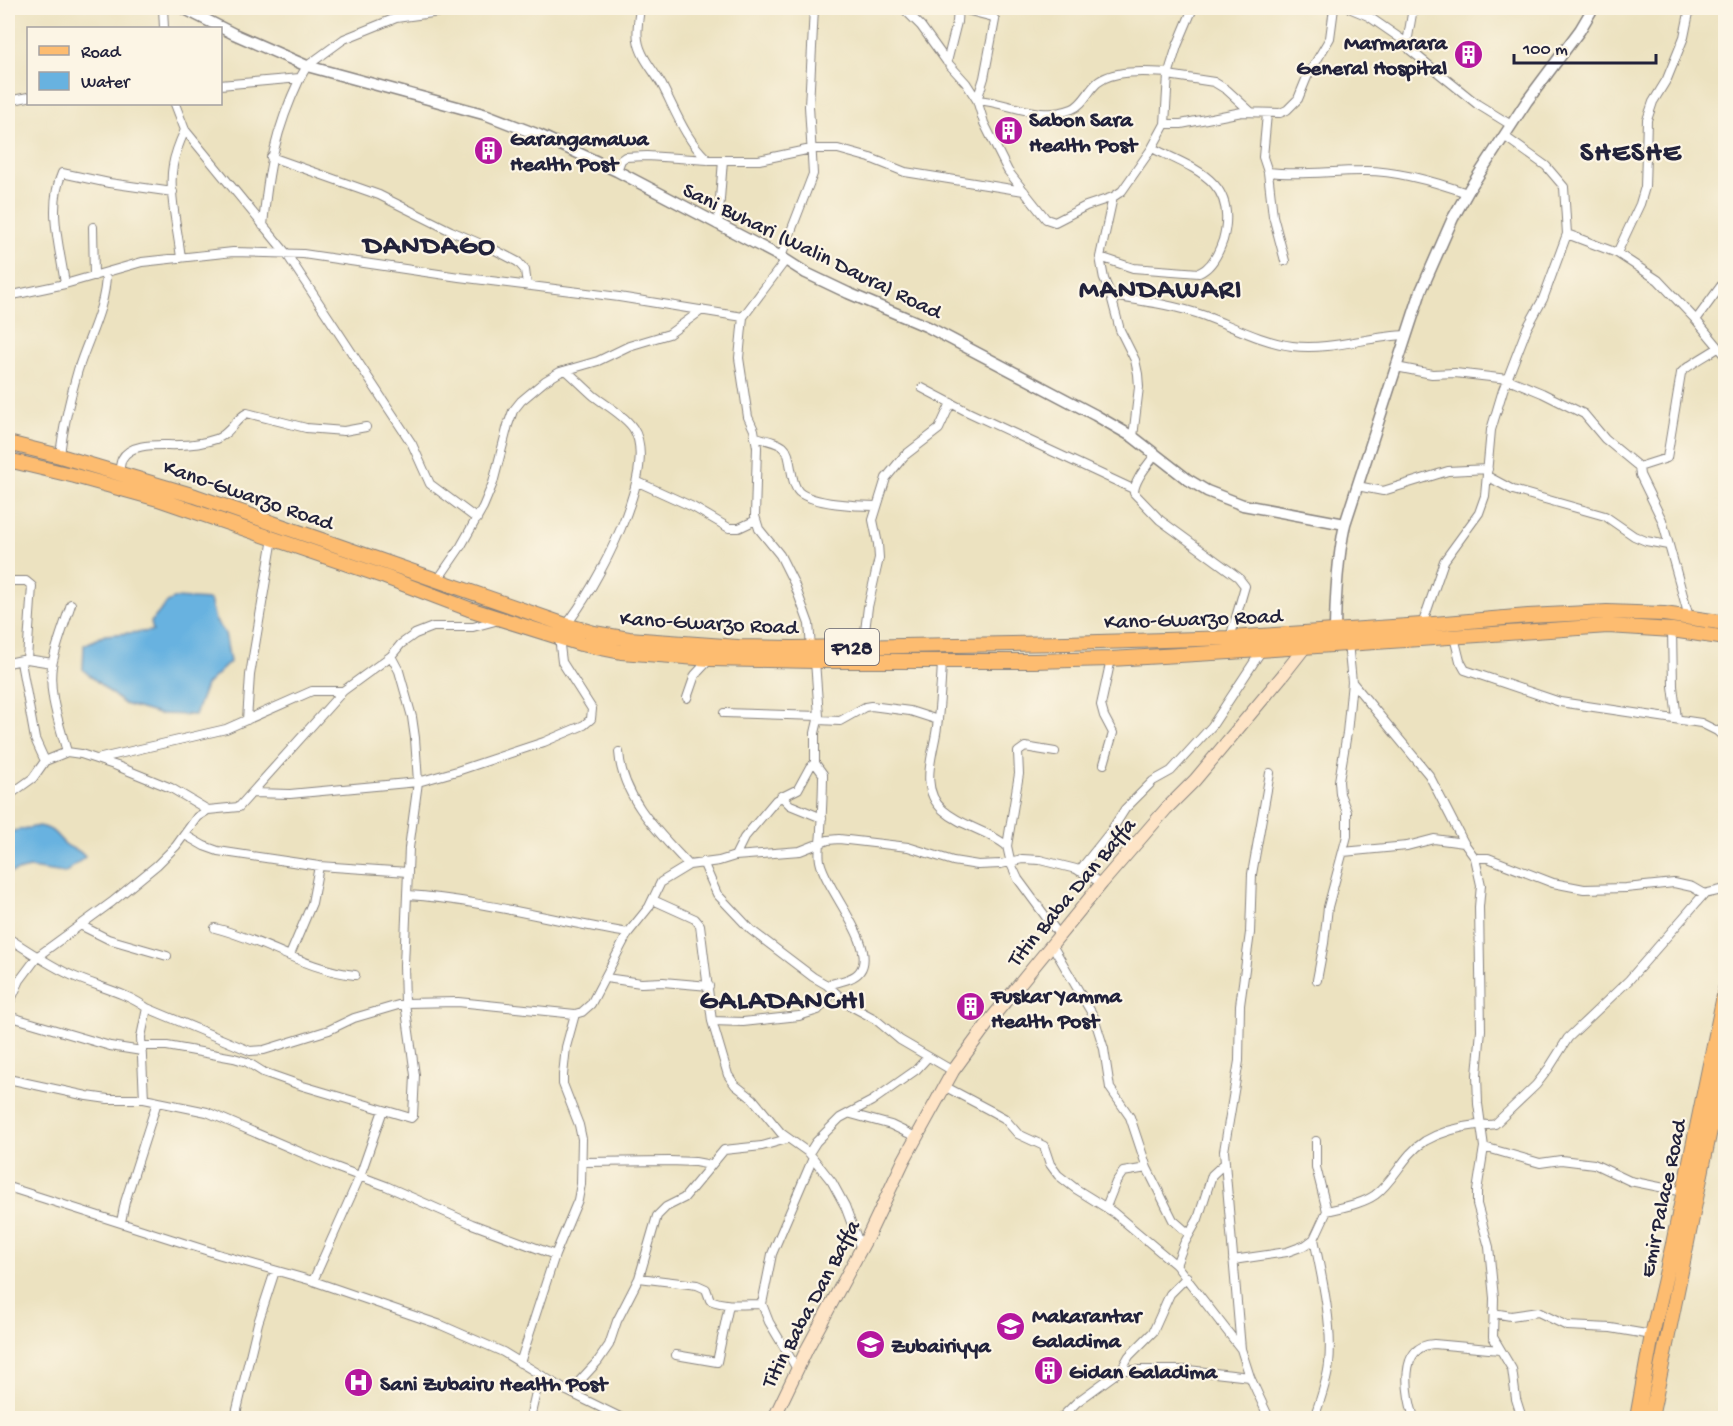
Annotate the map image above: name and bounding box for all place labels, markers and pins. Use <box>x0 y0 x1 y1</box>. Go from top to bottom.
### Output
place label: Marmarara General Hospital <box>1296 32 1449 83</box>
building icon: Marmarara General Hospital <box>1452 38 1484 70</box>
place label: Sabon Sara Health Post <box>1029 109 1139 160</box>
building icon: Sabon Sara Health Post <box>992 115 1024 147</box>
place label: Garangamawa Health Post <box>510 128 650 179</box>
building icon: Garangamawa Health Post <box>473 134 505 166</box>
place label: Fuskar Yamma Health Post <box>990 985 1123 1036</box>
building icon: Fuskar Yamma Health Post <box>954 991 986 1023</box>
place label: Makarantar Galadima <box>1032 1305 1143 1356</box>
school or university icon: Makarantar Galadima <box>995 1311 1027 1343</box>
school or university icon: Zubairiyya <box>854 1328 886 1360</box>
place label: Zubairiyya <box>891 1335 992 1361</box>
building icon: Gidan Galadima <box>1032 1354 1064 1386</box>
place label: Gidan Galadima <box>1069 1361 1219 1387</box>
hospital icon: Sani Zubairu Health Post <box>343 1366 375 1398</box>
place label: Sani Zubairu Health Post <box>380 1373 609 1399</box>

